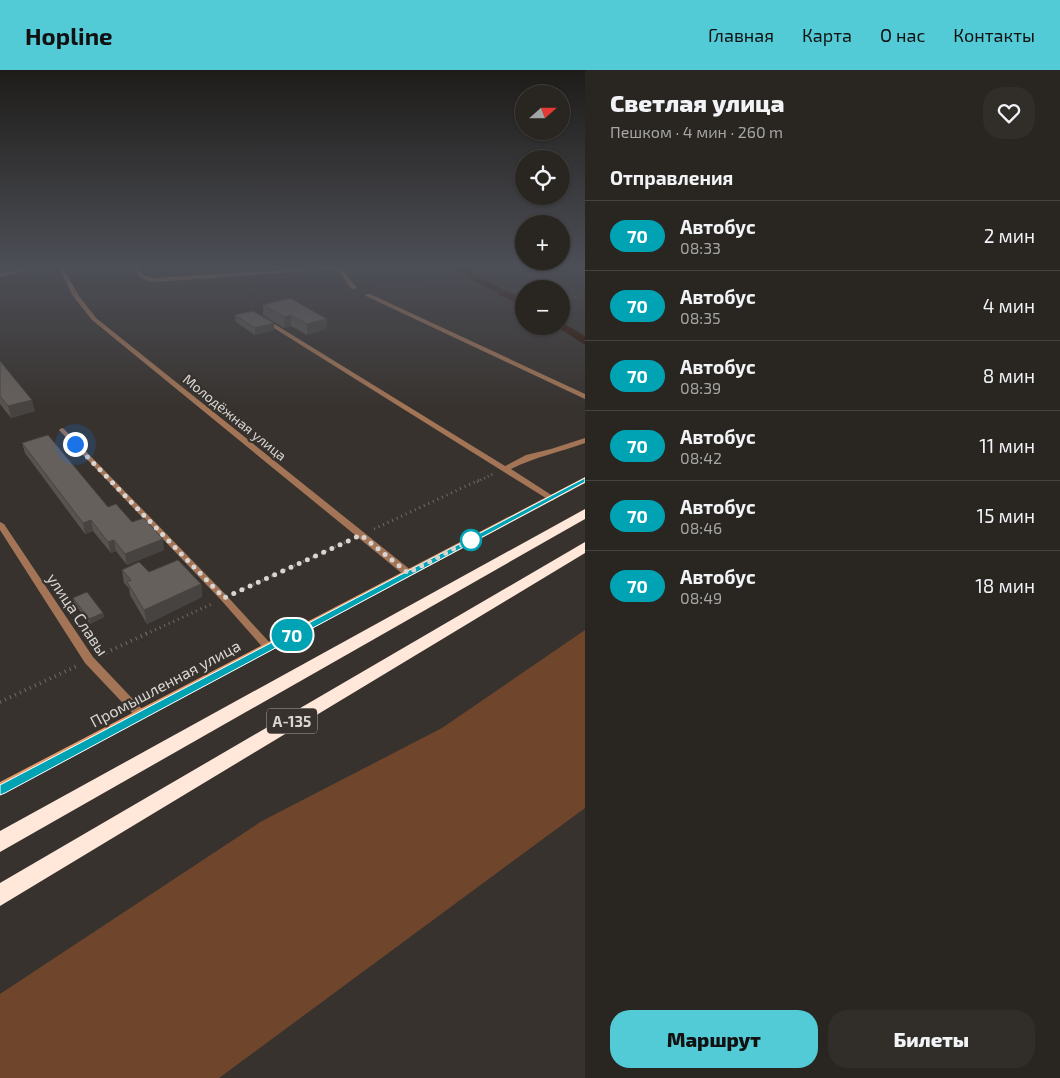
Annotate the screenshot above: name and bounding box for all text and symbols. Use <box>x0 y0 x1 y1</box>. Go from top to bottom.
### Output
text: Hopline <box>25 21 113 50</box>
text: Главная <box>708 24 774 46</box>
text: Карта <box>802 24 852 46</box>
text: О нас <box>880 24 925 46</box>
text: Контакты <box>953 24 1035 46</box>
north arrow <box>515 85 570 140</box>
map controls <box>515 85 570 335</box>
button: heart <box>983 87 1035 139</box>
text: Светлая улица <box>610 88 785 117</box>
text: Пешком · 4 мин · 260 m <box>610 122 783 141</box>
button: locate <box>515 150 570 205</box>
text: Отправления <box>610 166 733 189</box>
button: + <box>515 215 570 270</box>
text: Автобус <box>680 215 756 238</box>
text: 2 мин <box>984 224 1035 247</box>
text: 70 <box>627 225 648 247</box>
text: 08:33 <box>680 238 721 257</box>
button: − <box>515 280 570 335</box>
text: Автобус <box>680 285 756 308</box>
text: 4 мин <box>983 294 1035 317</box>
text: 70 <box>627 295 648 317</box>
text: 08:35 <box>680 308 721 327</box>
text: Автобус <box>680 355 756 378</box>
text: 8 мин <box>983 364 1035 387</box>
text: 70 <box>627 365 648 387</box>
street label: Молодёжная улица <box>180 370 290 464</box>
text: 08:39 <box>680 378 721 397</box>
text: Автобус <box>680 425 756 448</box>
your location <box>63 432 88 457</box>
text: 11 мин <box>979 434 1035 457</box>
text: 70 <box>627 435 648 457</box>
text: 08:42 <box>680 448 722 467</box>
text: Автобус <box>680 495 756 518</box>
text: 15 мин <box>977 504 1035 527</box>
text: 70 <box>627 505 648 527</box>
text: 08:46 <box>680 518 722 537</box>
unlabelled marker <box>460 529 482 551</box>
text: Автобус <box>680 565 756 588</box>
street label: улица Славы <box>43 569 113 660</box>
text: 18 мин <box>975 574 1035 597</box>
text: 70 <box>627 575 648 597</box>
text: 08:49 <box>680 588 722 607</box>
line badge: 70 <box>270 619 314 651</box>
text: 70 <box>282 624 302 646</box>
street label: Промышленная улица <box>87 635 244 732</box>
road number: А-135 <box>267 708 317 734</box>
button: Маршрут <box>610 1010 818 1068</box>
button: Билеты <box>828 1010 1035 1068</box>

